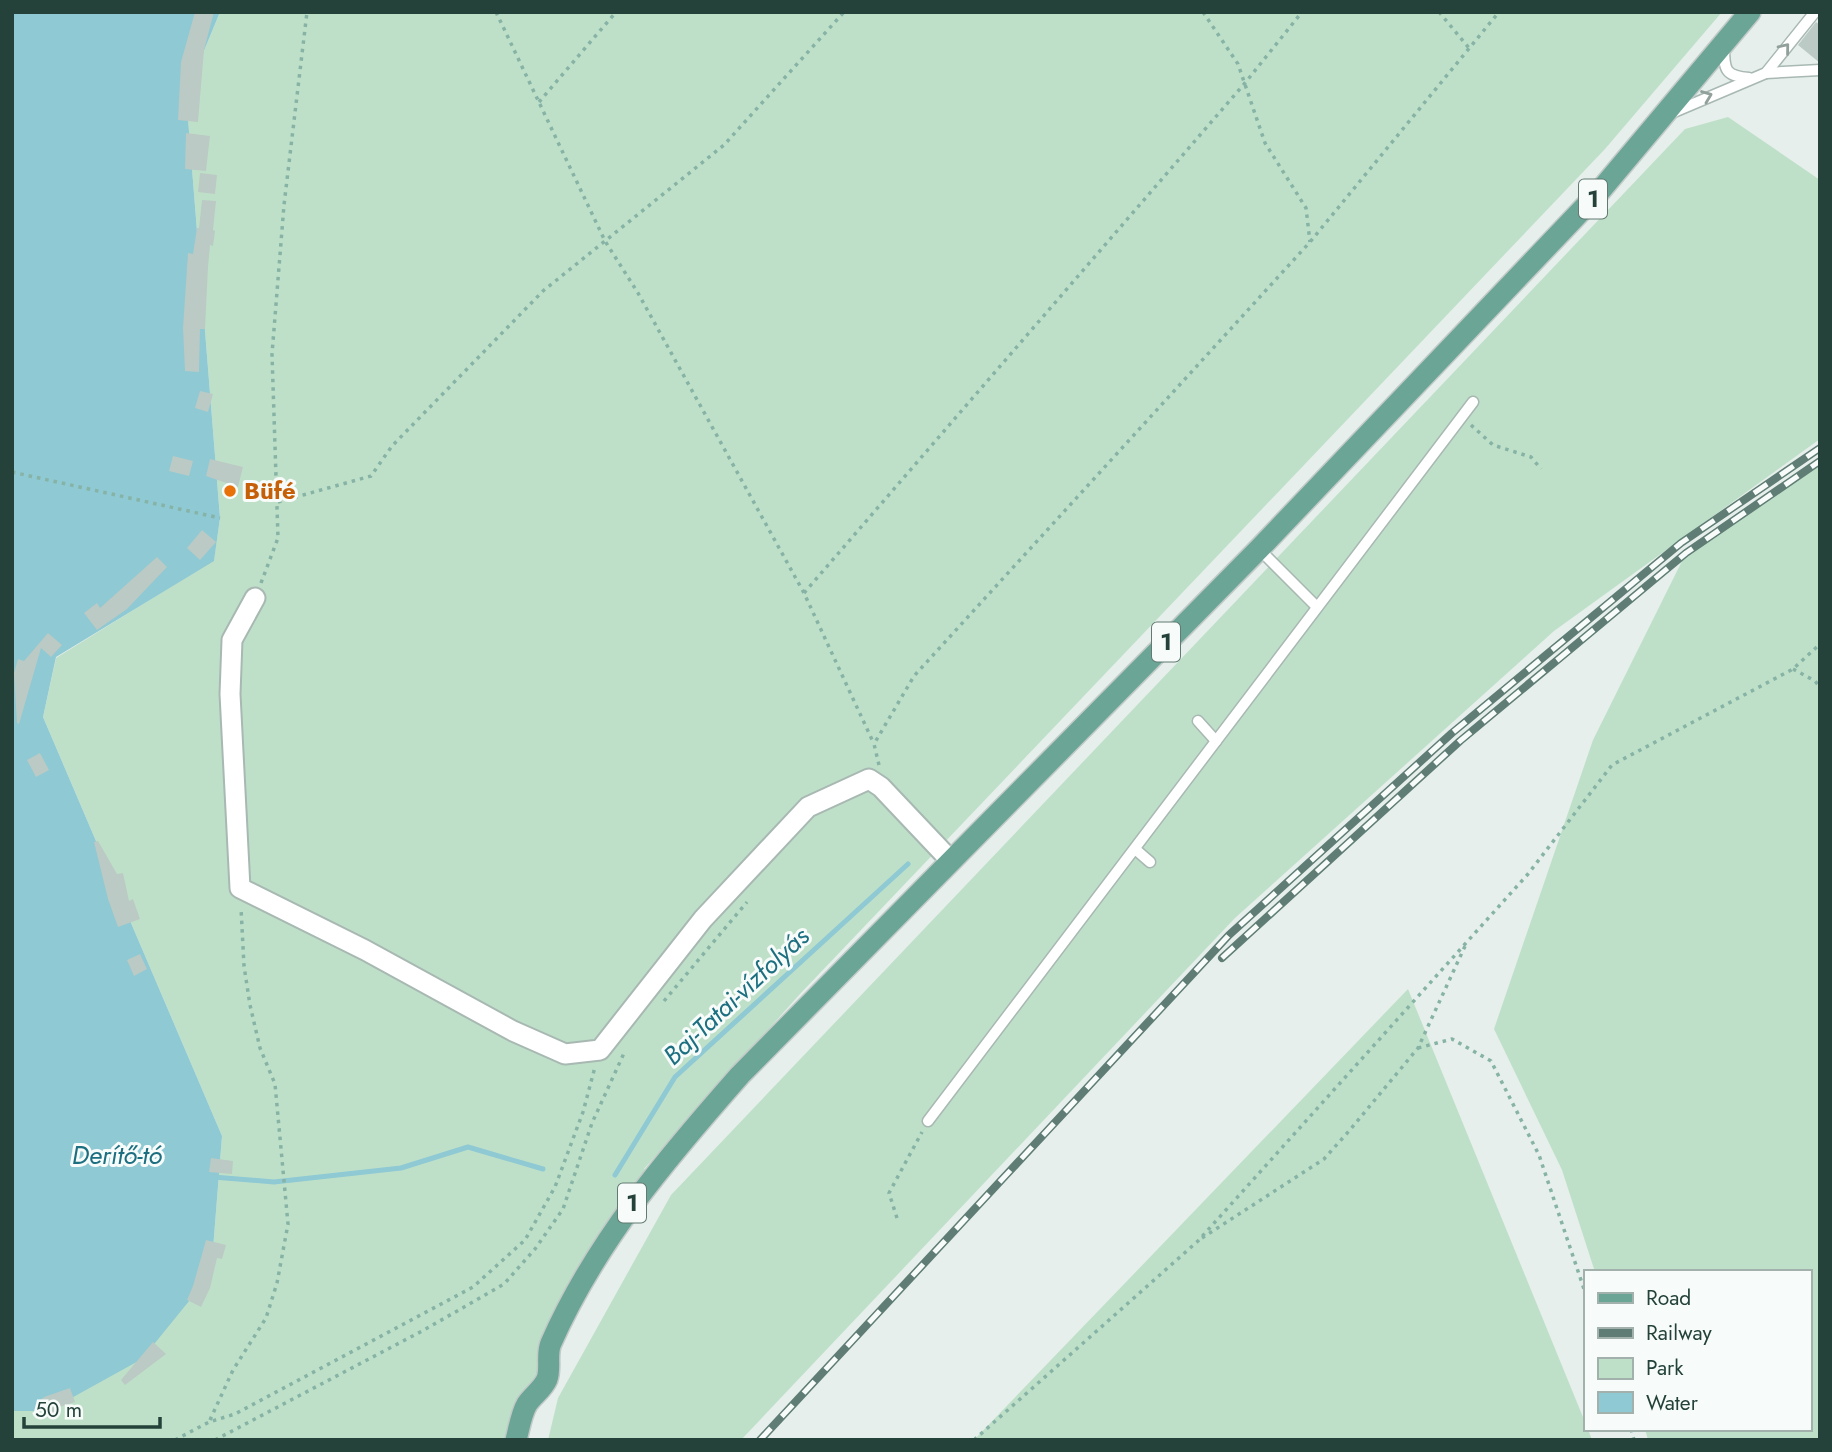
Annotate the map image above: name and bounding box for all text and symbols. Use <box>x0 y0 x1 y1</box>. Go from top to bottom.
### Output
one-way arrow <box>1777 44 1789 57</box>
one-way arrow <box>1701 91 1713 105</box>
road number: 1 <box>1579 180 1607 218</box>
place label: Büfé <box>244 473 296 508</box>
marker: Büfé <box>222 483 238 499</box>
road number: 1 <box>1152 622 1180 662</box>
water label: Baj-Tatai-vízfolyás <box>654 918 818 1074</box>
water label: Derítő-tó <box>72 1136 162 1174</box>
road number: 1 <box>618 1184 646 1222</box>
legend <box>1584 1270 1811 1431</box>
text: Road <box>1646 1283 1691 1313</box>
text: Railway <box>1646 1318 1712 1348</box>
text: Park <box>1646 1353 1684 1383</box>
scale bar <box>24 1386 161 1430</box>
text: Water <box>1646 1388 1699 1418</box>
text: 50 m <box>35 1395 82 1425</box>

